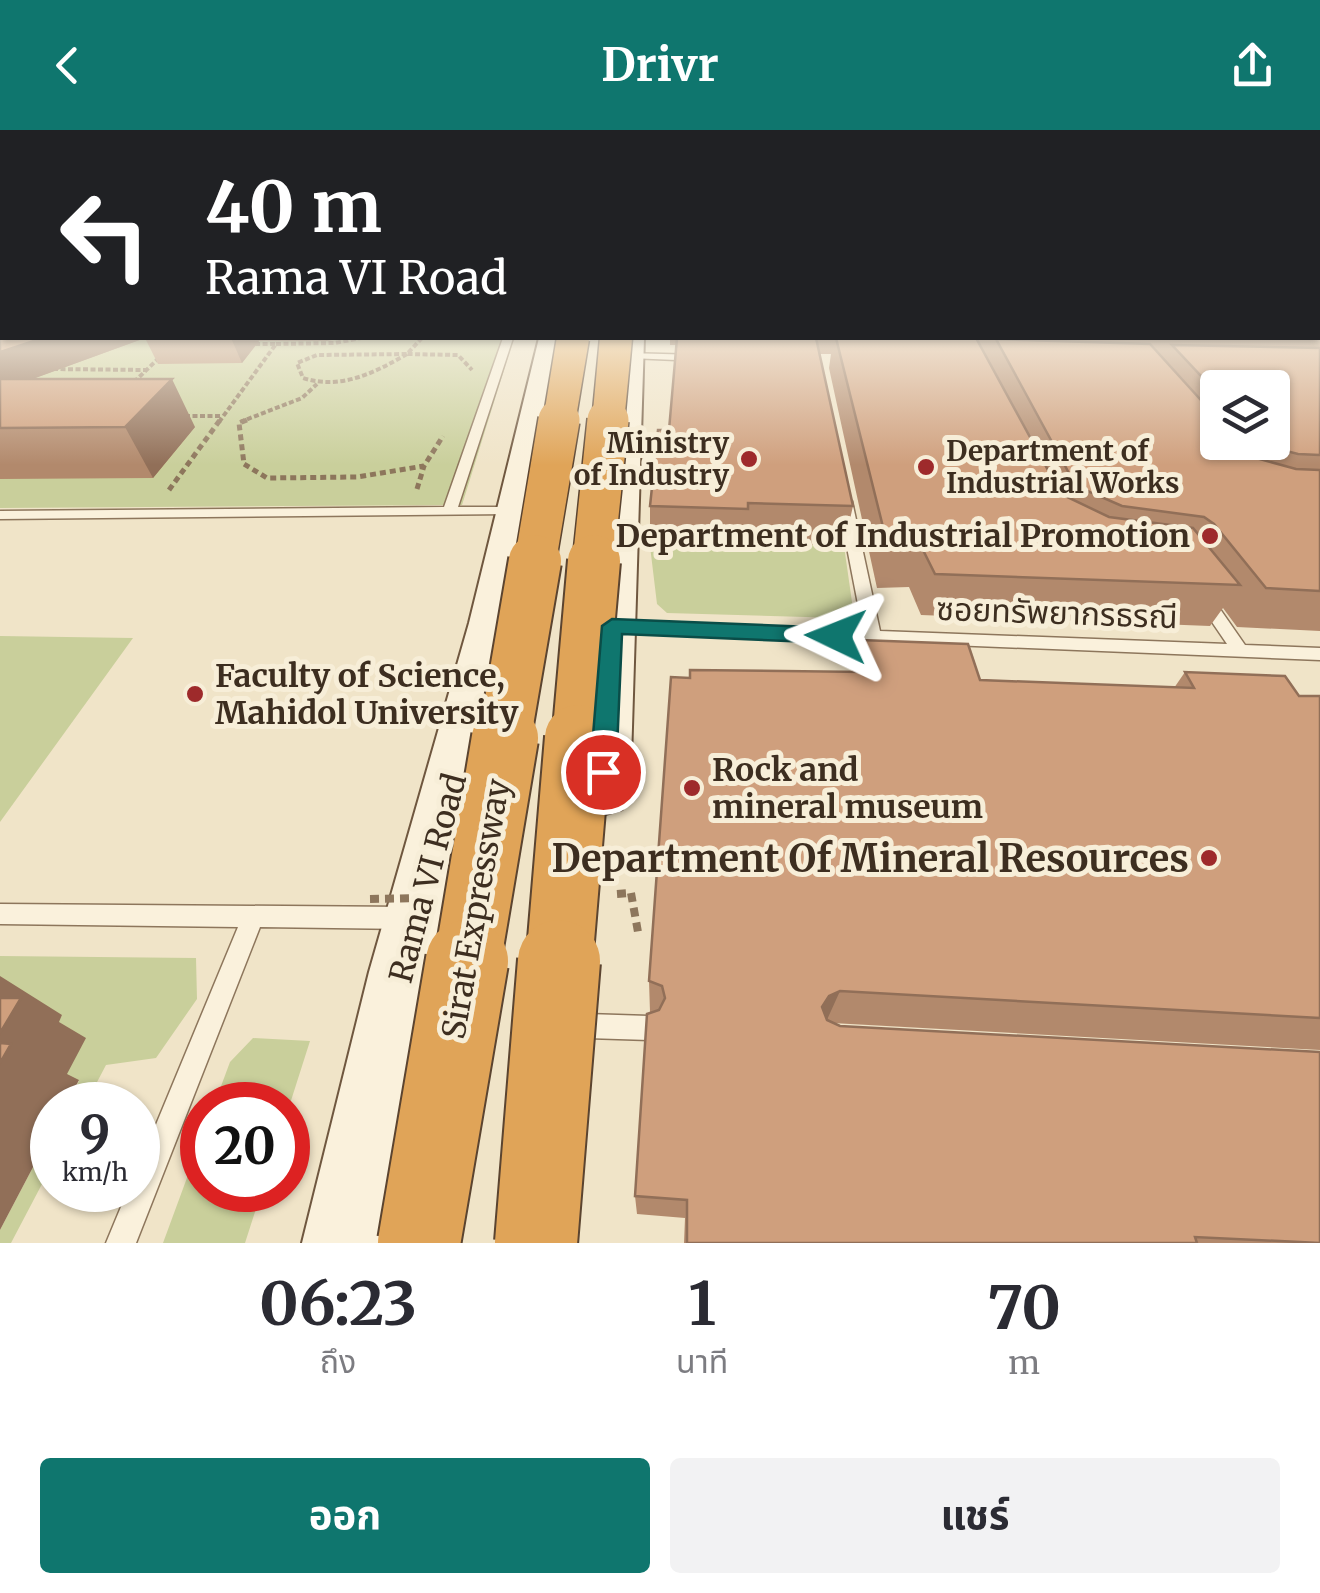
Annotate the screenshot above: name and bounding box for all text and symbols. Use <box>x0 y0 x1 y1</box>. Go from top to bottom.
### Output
text: Drivr <box>601 37 719 93</box>
icon: back <box>40 38 95 93</box>
icon: share <box>1225 38 1280 93</box>
text: 40 m <box>205 163 382 251</box>
icon: left <box>40 170 170 300</box>
text: Rama VI Road <box>205 250 507 306</box>
map controls <box>1200 370 1290 460</box>
button: layers <box>1200 370 1290 460</box>
place label: Ministry of Industry <box>574 425 729 493</box>
place label: Department of Industrial Works <box>946 433 1179 501</box>
marker: Ministry of Industry <box>738 448 760 470</box>
marker: Department of Industrial Works <box>915 456 937 478</box>
place label: Department of Industrial Promotion <box>615 516 1190 556</box>
marker: Department of Industrial Promotion <box>1199 525 1221 547</box>
position arrow <box>784 584 888 688</box>
street label: ซอยทรัพยากรธรณี <box>936 589 1178 637</box>
place label: Faculty of Science, Mahidol University <box>215 656 519 733</box>
marker: Faculty of Science, Mahidol University <box>184 683 206 705</box>
pin <box>561 730 646 815</box>
icon: arrive <box>576 745 631 800</box>
place label: Rock and mineral museum <box>712 750 983 827</box>
street label: Rama VI Road <box>381 769 475 987</box>
street label: Sirat Expressway <box>433 775 519 1042</box>
marker: Rock and mineral museum <box>681 777 703 799</box>
place label: Department Of Mineral Resources <box>551 835 1189 882</box>
marker: Department Of Mineral Resources <box>1198 847 1220 869</box>
speed limit sign: 20 <box>180 1082 310 1212</box>
text: 9 <box>80 1103 110 1166</box>
text: km/h <box>62 1156 128 1188</box>
text: 06:23 <box>259 1266 417 1341</box>
text: 1 <box>688 1266 716 1341</box>
text: 70 <box>987 1270 1061 1345</box>
text: ถึง <box>320 1342 356 1382</box>
text: นาที <box>676 1342 728 1382</box>
text: m <box>1008 1343 1040 1383</box>
button: ออก <box>40 1458 650 1573</box>
button: แชร์ <box>670 1458 1280 1573</box>

